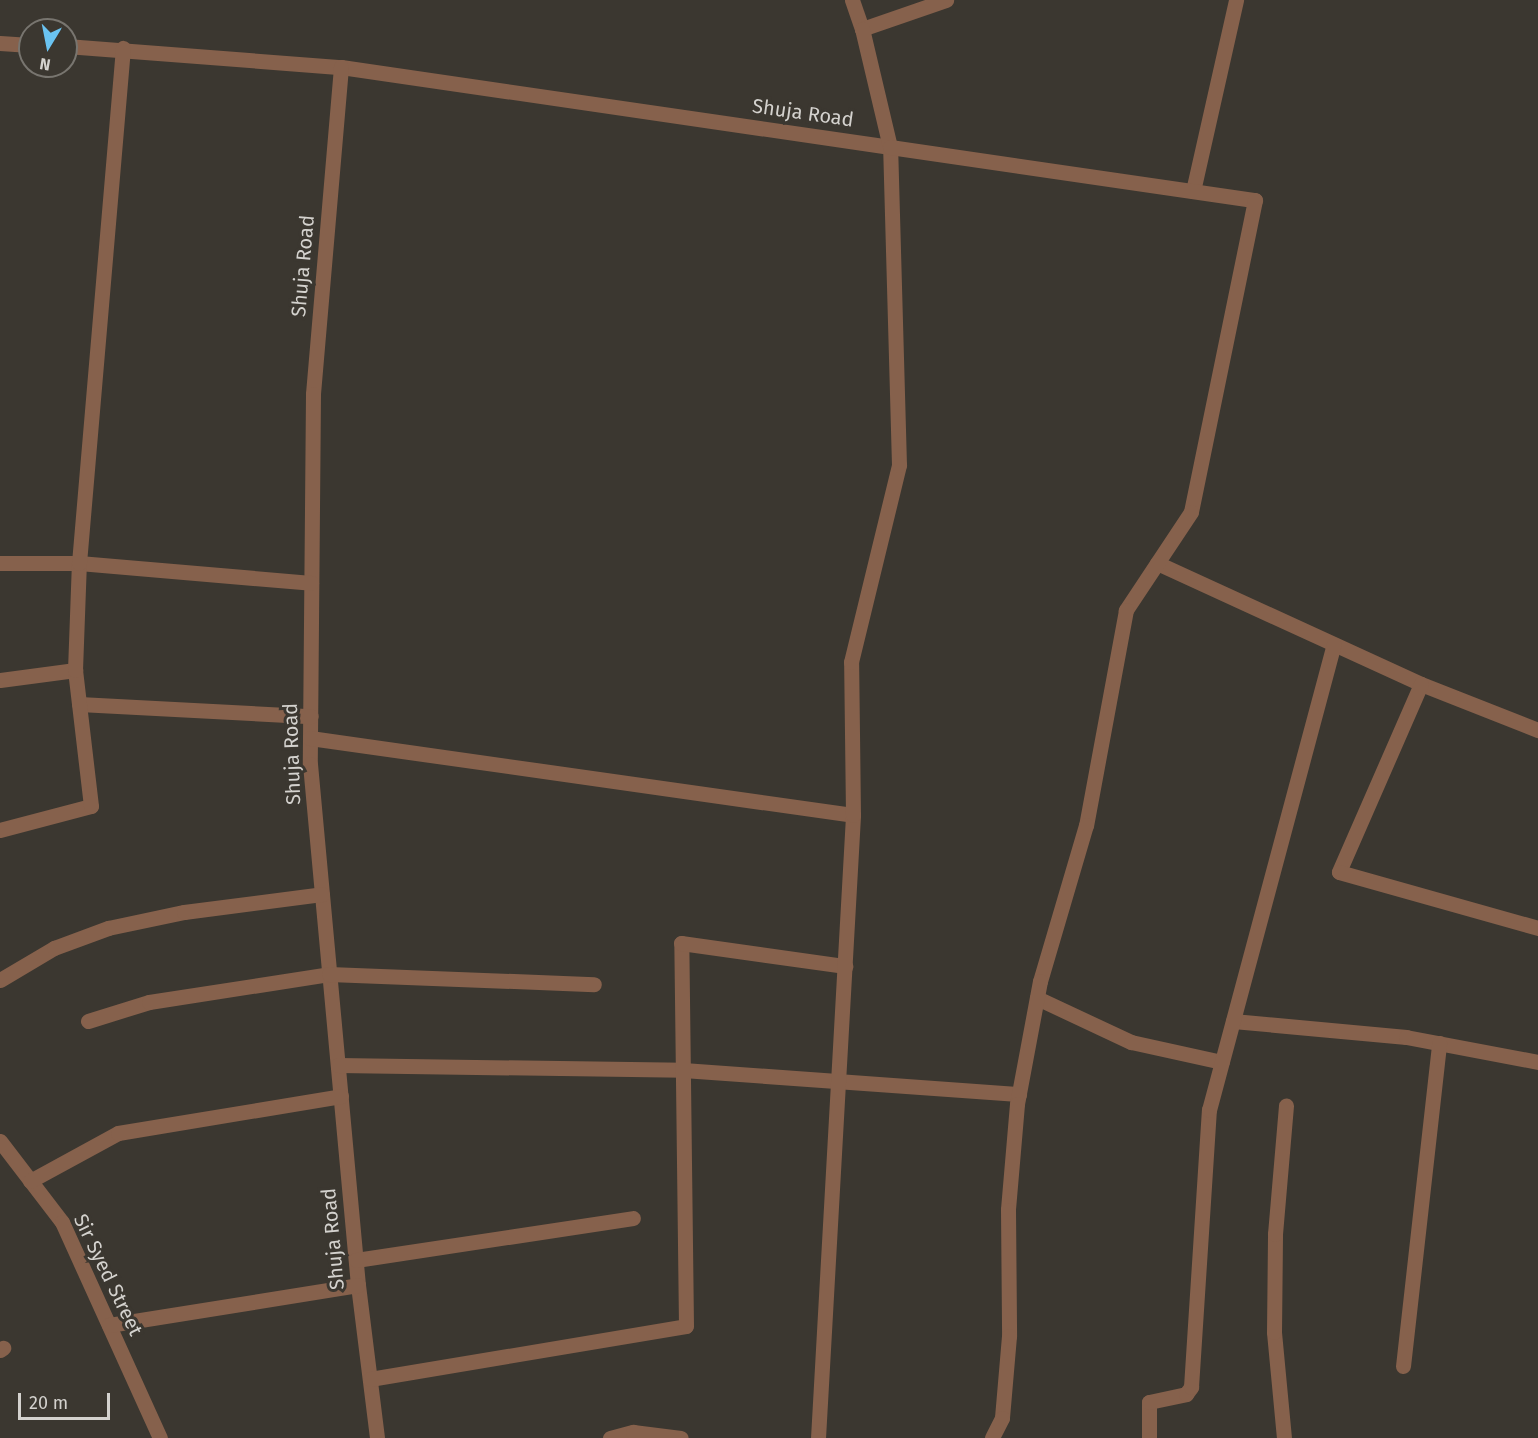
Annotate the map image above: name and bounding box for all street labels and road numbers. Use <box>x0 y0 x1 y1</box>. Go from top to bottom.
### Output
street label: Shuja Road <box>751 94 855 132</box>
street label: Shuja Road <box>287 214 319 318</box>
street label: Shuja Road <box>278 703 306 805</box>
street label: Shuja Road <box>317 1187 349 1291</box>
street label: Sir Syed Street <box>68 1210 148 1340</box>

